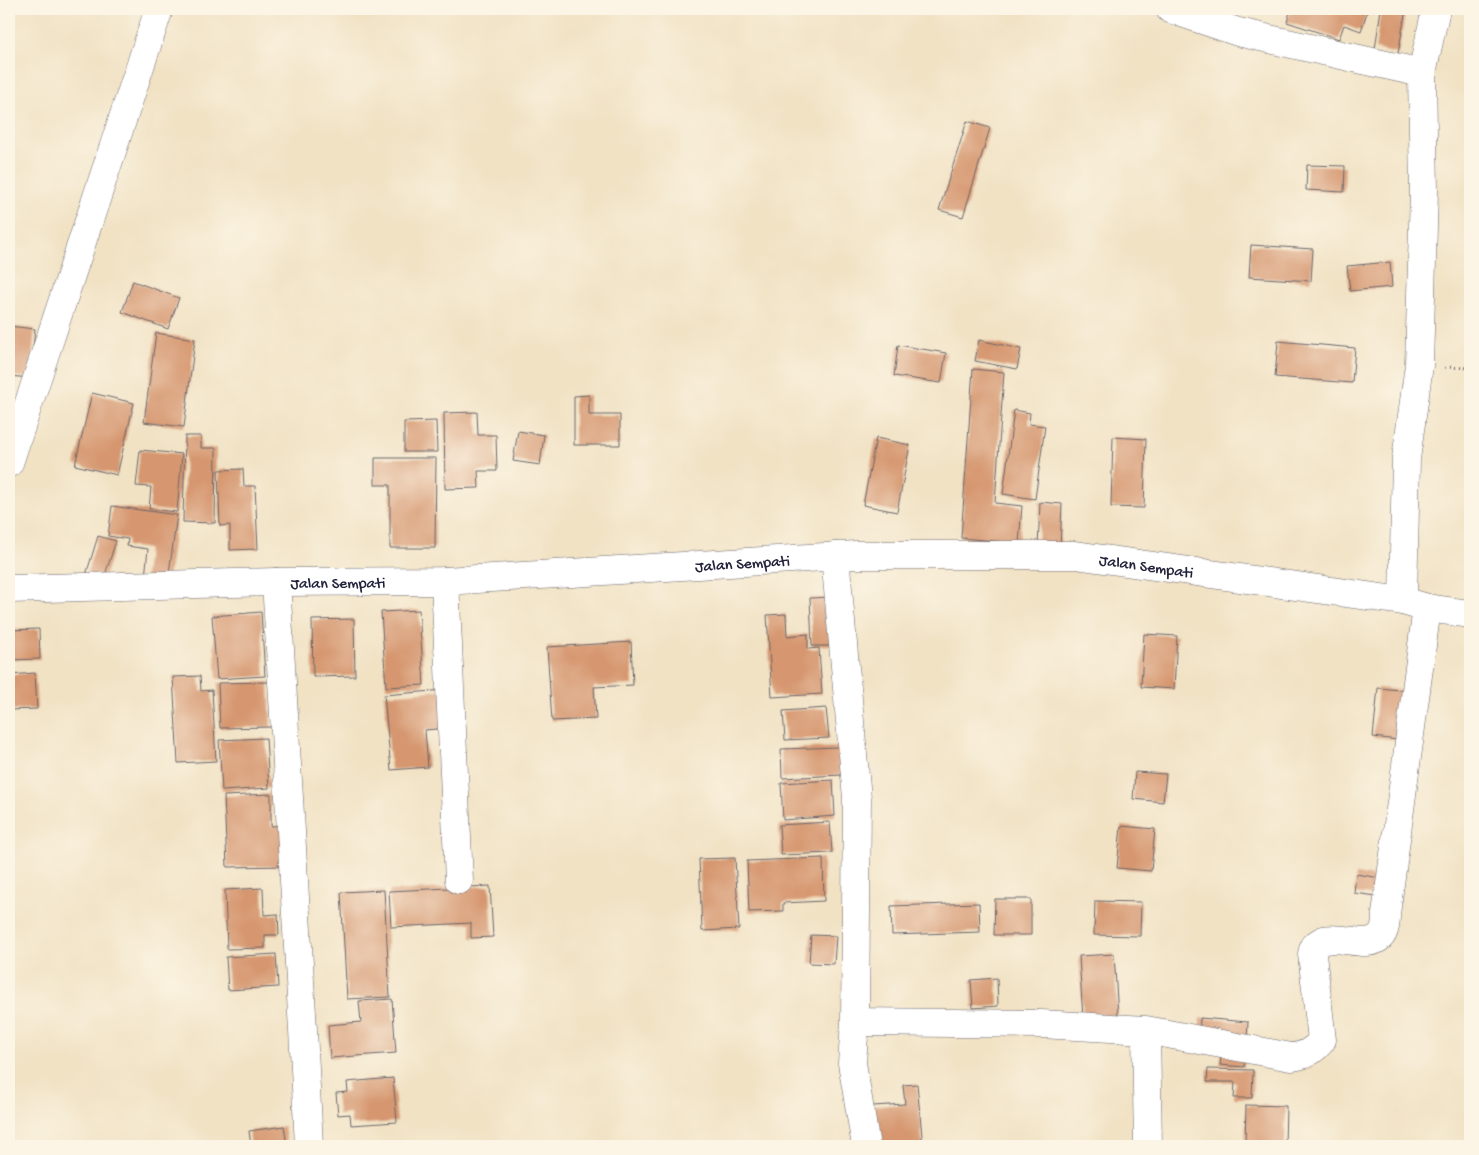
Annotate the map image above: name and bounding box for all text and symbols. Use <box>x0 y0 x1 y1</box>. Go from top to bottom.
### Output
street label: Jalan Sempati <box>1098 552 1194 584</box>
street label: Jalan Sempati <box>695 553 791 578</box>
street label: Jalan Sempati <box>290 575 385 595</box>

